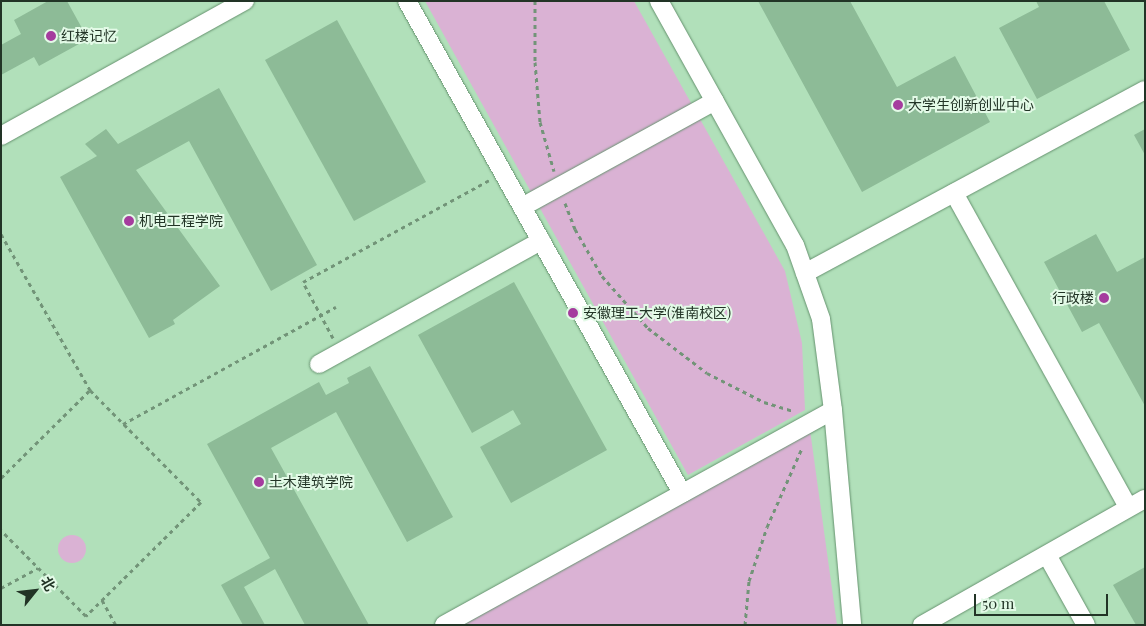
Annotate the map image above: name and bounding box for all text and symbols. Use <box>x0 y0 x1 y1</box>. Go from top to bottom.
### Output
place label: 红楼记忆 <box>61 28 117 44</box>
marker: 红楼记忆 <box>45 30 57 42</box>
place label: 大学生创新创业中心 <box>908 97 1034 113</box>
marker: 大学生创新创业中心 <box>892 99 904 111</box>
place label: 机电工程学院 <box>139 213 223 229</box>
marker: 机电工程学院 <box>123 215 135 227</box>
place label: 行政楼 <box>1052 290 1094 306</box>
marker: 行政楼 <box>1098 292 1110 304</box>
place label: 安徽理工大学(淮南校区) <box>583 305 731 321</box>
marker: 安徽理工大学(淮南校区) <box>567 307 579 319</box>
place label: 土木建筑学院 <box>269 474 353 490</box>
marker: 土木建筑学院 <box>253 476 265 488</box>
north arrow <box>10 566 60 616</box>
text: 北 <box>37 573 60 594</box>
scale bar <box>976 584 1110 616</box>
text: 50 m <box>982 593 1014 613</box>

